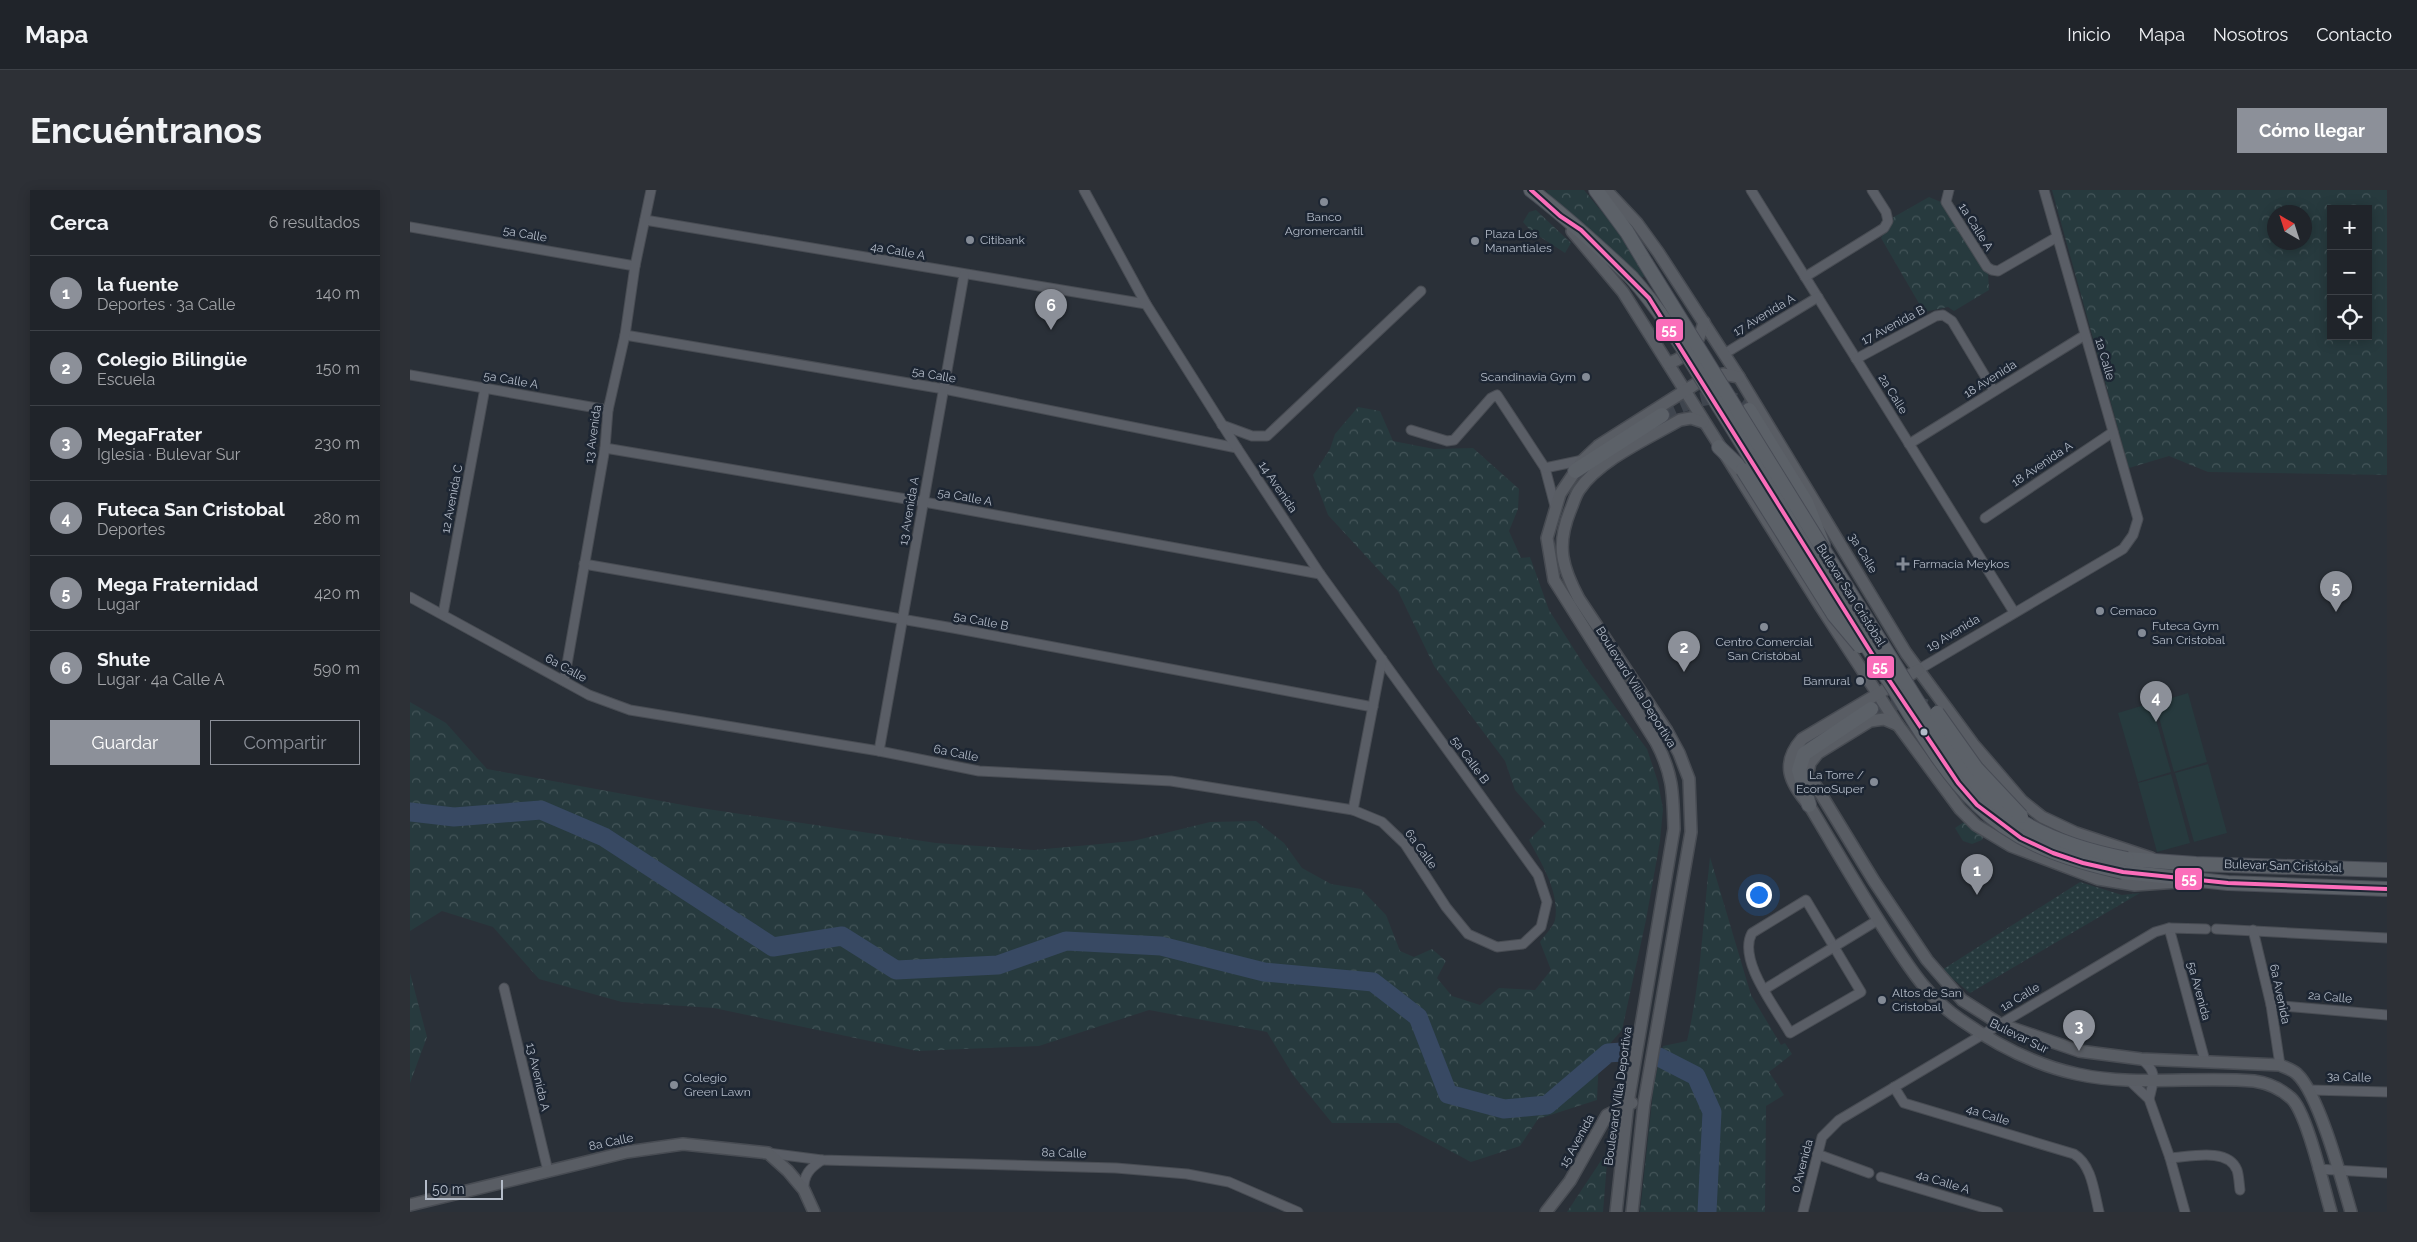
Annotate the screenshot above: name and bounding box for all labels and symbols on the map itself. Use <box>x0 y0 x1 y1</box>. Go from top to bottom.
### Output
marker: Banco Agromercantil <box>1318 196 1330 208</box>
street label: 1a Calle A <box>1956 200 1996 254</box>
north arrow <box>2267 205 2312 250</box>
place label: Banco Agromercantil <box>1285 210 1364 238</box>
street label: 5a Calle <box>502 223 548 245</box>
place label: Plaza Los Manantiales <box>1485 227 1552 255</box>
place label: Citibank <box>980 233 1025 247</box>
marker: Citibank <box>964 234 976 246</box>
marker: Plaza Los Manantiales <box>1469 235 1481 247</box>
street label: 4a Calle A <box>870 239 926 263</box>
pin: 6 <box>1035 289 1067 330</box>
street label: 17 Avenida A <box>1731 291 1797 339</box>
street label: 17 Avenida B <box>1859 302 1927 348</box>
line badge: 55 <box>1655 318 1684 342</box>
text: 55 <box>1661 322 1677 338</box>
street label: 1a Calle <box>2092 336 2118 382</box>
street label: 18 Avenida <box>1961 357 2019 401</box>
street label: 5a Calle <box>911 364 957 386</box>
street label: 5a Calle A <box>483 368 539 392</box>
place label: Scandinavia Gym <box>1481 370 1576 384</box>
marker: Scandinavia Gym <box>1580 371 1592 383</box>
street label: 2a Calle <box>1875 372 1911 416</box>
street label: 13 Avenida <box>582 404 604 464</box>
street label: 18 Avenida A <box>2009 439 2075 489</box>
street label: 14 Avenida <box>1256 459 1300 515</box>
street label: 12 Avenida C <box>438 463 466 535</box>
street label: 13 Avenida A <box>896 476 922 546</box>
street label: 5a Calle A <box>937 485 993 509</box>
street label: 3a Calle <box>1846 530 1880 576</box>
street label: Bulevar San Cristóbal <box>1814 541 1889 649</box>
place label: Farmacia Meykos <box>1913 557 2009 571</box>
marker: Farmacia Meykos <box>1897 558 1909 570</box>
pin: 5 <box>2320 571 2352 612</box>
place label: Cemaco <box>2110 604 2157 618</box>
marker: Cemaco <box>2094 605 2106 617</box>
street label: 5a Calle B <box>952 609 1010 633</box>
street label: 19 Avenida <box>1924 612 1982 654</box>
place label: Futeca Gym San Cristobal <box>2152 619 2226 647</box>
marker: Centro Comercial San Cristóbal <box>1758 621 1770 633</box>
street label: Boulevard Villa Deportiva <box>1593 624 1679 750</box>
marker: Futeca Gym San Cristobal <box>2136 627 2148 639</box>
pin: 2 <box>1668 631 1700 672</box>
place label: Centro Comercial San Cristóbal <box>1716 635 1813 663</box>
street label: 6a Calle <box>543 651 589 685</box>
line badge: 55 <box>1866 655 1895 679</box>
text: 55 <box>1872 659 1888 675</box>
place label: Banrural <box>1803 674 1851 688</box>
marker: Banrural <box>1854 675 1866 687</box>
pin: 4 <box>2140 681 2172 722</box>
unlabelled marker <box>1919 727 1929 737</box>
street label: 5a Calle B <box>1448 733 1492 787</box>
street label: 6a Calle <box>932 742 980 764</box>
place label: La Torre / EconoSuper <box>1796 768 1865 796</box>
marker: La Torre / EconoSuper <box>1868 776 1880 788</box>
street label: 6a Calle <box>1402 827 1440 871</box>
pin: 1 <box>1961 854 1993 895</box>
street label: Bulevar San Cristóbal <box>2224 857 2343 875</box>
line badge: 55 <box>2174 867 2203 891</box>
text: 55 <box>2181 871 2197 887</box>
your location <box>1746 882 1772 908</box>
street label: 5a Avenida <box>2184 960 2214 1022</box>
street label: 6a Avenida <box>2267 963 2293 1025</box>
street label: 1a Calle <box>1998 980 2042 1014</box>
place label: Altos de San Cristobal <box>1892 986 1962 1014</box>
street label: 2a Calle <box>2307 988 2353 1006</box>
marker: Altos de San Cristobal <box>1876 994 1888 1006</box>
pin: 3 <box>2063 1010 2095 1051</box>
street label: Bulevar Sur <box>1987 1016 2051 1057</box>
street label: Boulevard Villa Deportiva <box>1601 1026 1635 1166</box>
street label: 13 Avenida A <box>523 1042 553 1112</box>
street label: 3a Calle <box>2327 1069 2371 1085</box>
place label: Colegio Green Lawn <box>684 1071 751 1099</box>
marker: Colegio Green Lawn <box>668 1079 680 1091</box>
street label: 4a Calle <box>1965 1102 2011 1128</box>
street label: 15 Avenida <box>1557 1112 1597 1170</box>
street label: 8a Calle <box>588 1130 634 1154</box>
street label: 0 Avenida <box>1788 1138 1816 1194</box>
street label: 8a Calle <box>1041 1145 1087 1161</box>
street label: 4a Calle A <box>1915 1167 1971 1197</box>
scale bar <box>425 1177 502 1200</box>

